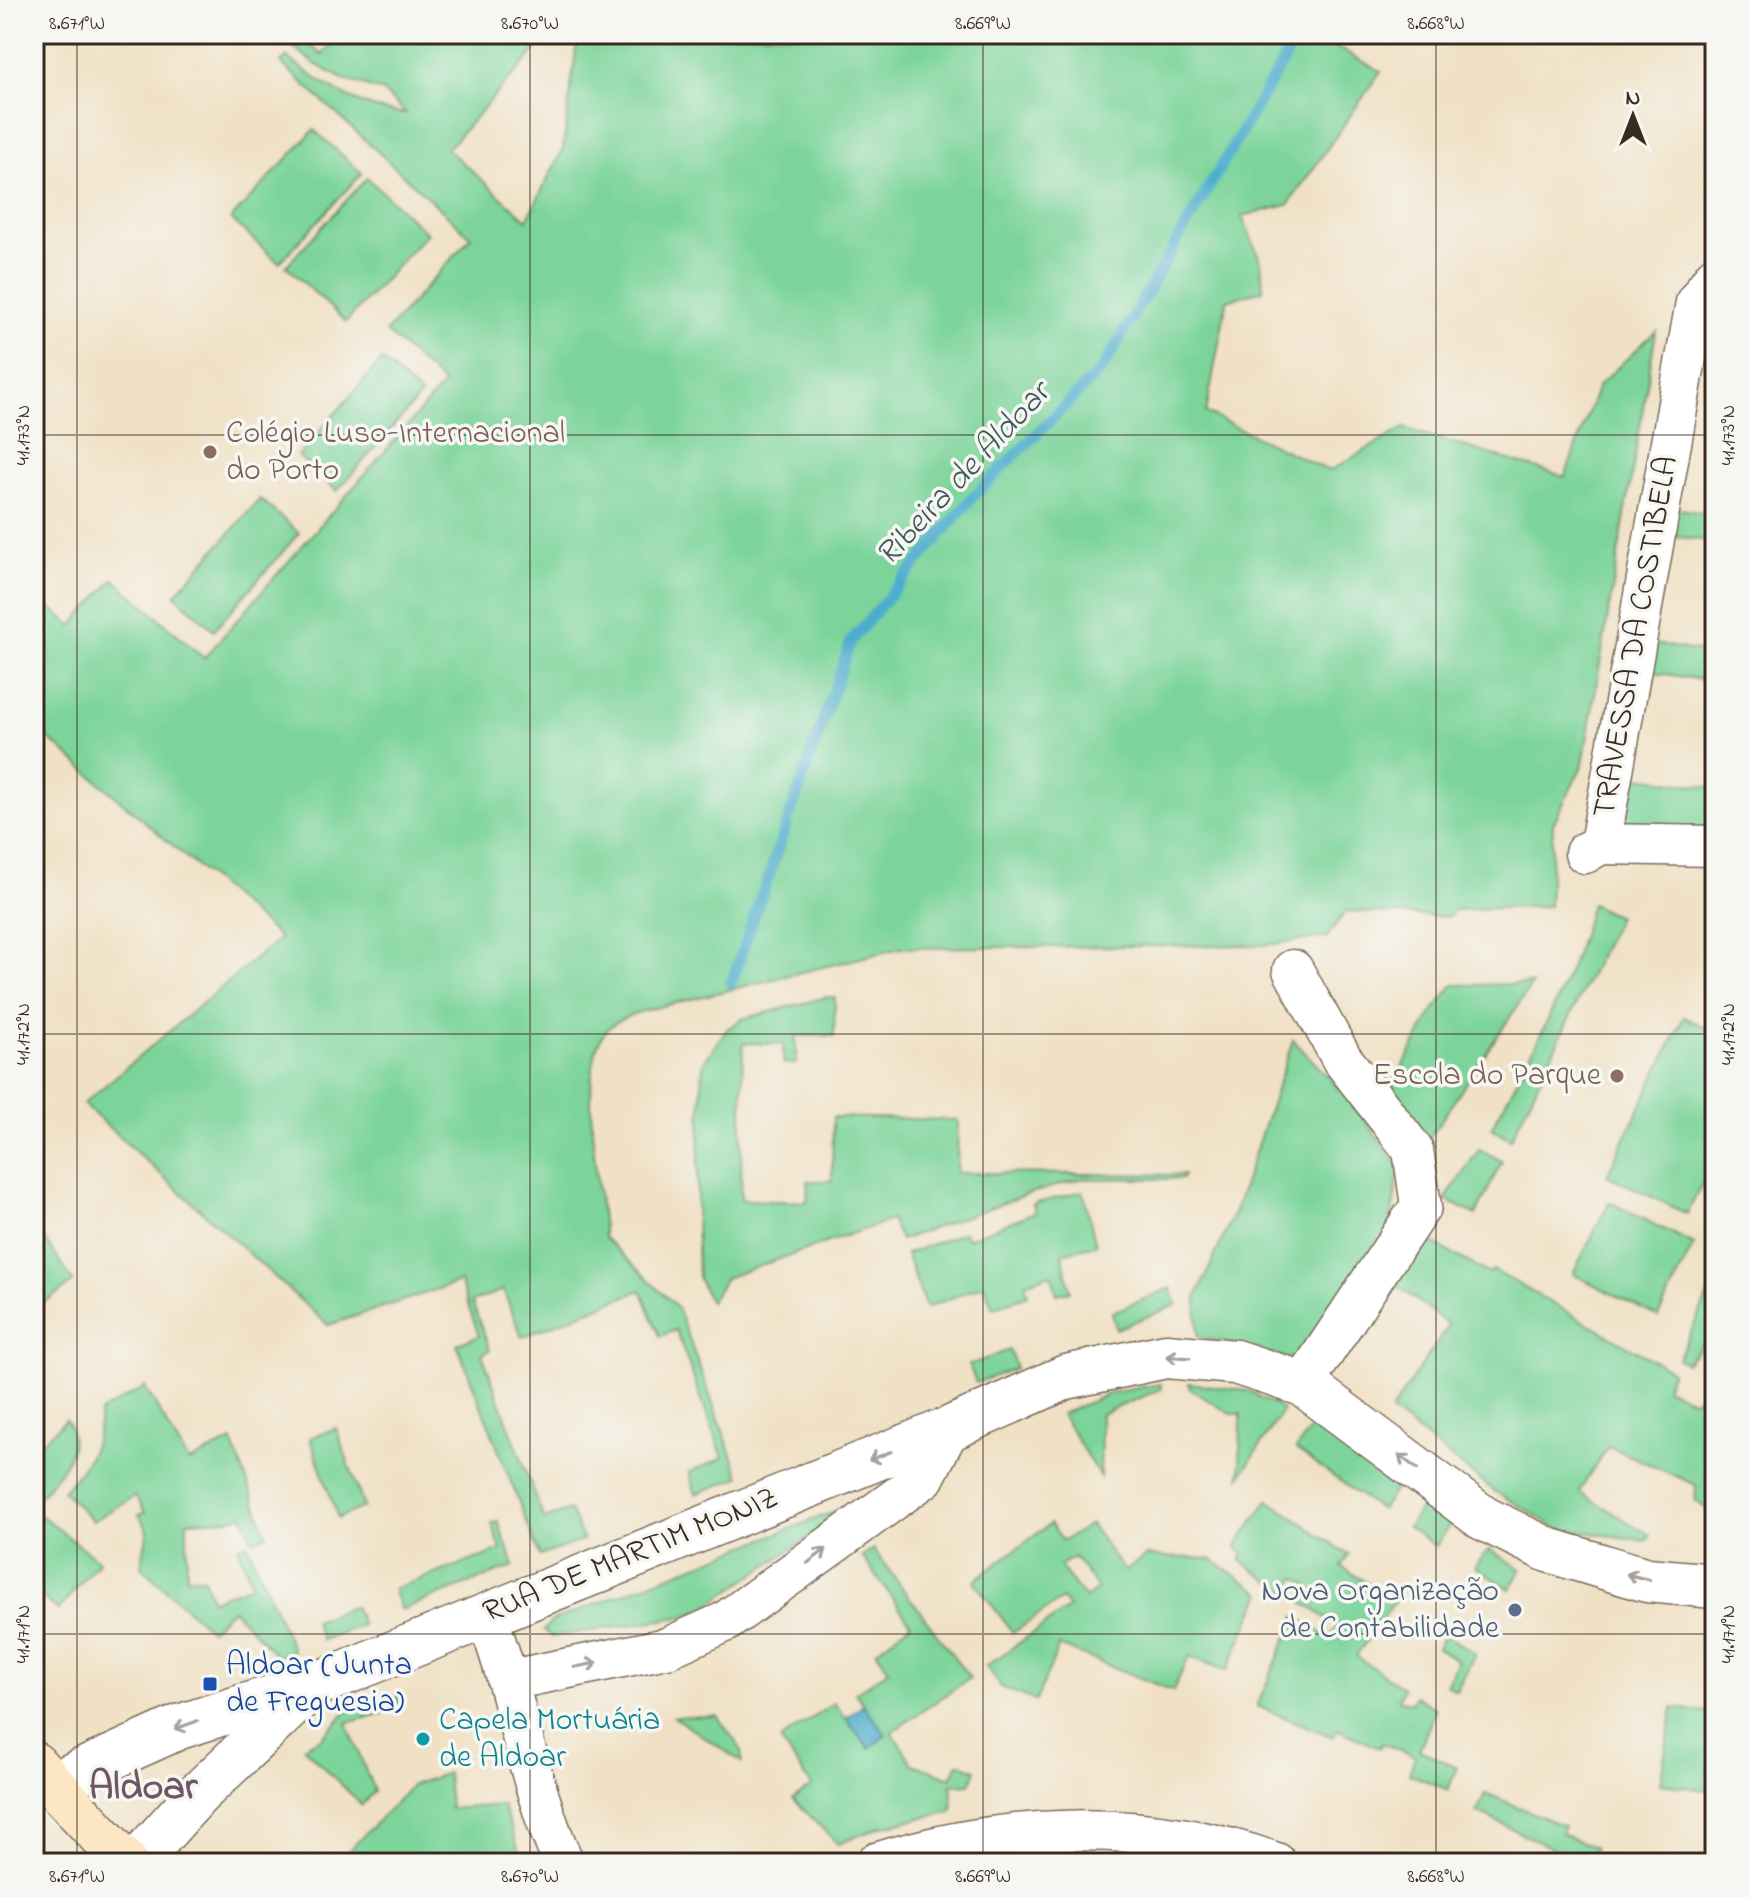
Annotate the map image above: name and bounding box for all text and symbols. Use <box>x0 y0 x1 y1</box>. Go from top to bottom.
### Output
text: 8.671°W <box>49 10 105 39</box>
text: 8.670°W <box>501 10 559 39</box>
text: 8.669°W <box>955 10 1011 39</box>
text: 8.668°W <box>1407 10 1465 39</box>
north arrow <box>1593 76 1673 156</box>
text: N <box>1626 83 1640 115</box>
water label: Ribeira de Aldoar <box>865 368 1066 579</box>
text: 41.173°N <box>10 405 39 465</box>
text: 41.173°N <box>1715 405 1744 465</box>
place label: Colégio Luso-Internacional do Porto <box>226 411 565 495</box>
marker: Colégio Luso-Internacional do Porto <box>201 443 219 461</box>
street label: TRAVESSA DA COSTIBELA <box>1582 452 1692 822</box>
text: 41.172°N <box>10 1003 39 1065</box>
text: 41.172°N <box>1715 1003 1744 1065</box>
place label: Escola do Parque <box>1372 1053 1602 1100</box>
marker: Escola do Parque <box>1608 1067 1626 1085</box>
one-way arrow <box>1165 1349 1191 1364</box>
one-way arrow <box>868 1450 893 1464</box>
one-way arrow <box>1398 1454 1419 1471</box>
street label: RUA DE MARTIM MONIZ <box>476 1475 786 1637</box>
one-way arrow <box>806 1547 828 1564</box>
place label: Nova Organização de Contabilidade <box>1261 1569 1500 1653</box>
one-way arrow <box>1625 1569 1651 1584</box>
marker: Nova Organização de Contabilidade <box>1506 1601 1524 1619</box>
text: 41.171°N <box>10 1605 39 1663</box>
text: 41.171°N <box>1715 1605 1744 1663</box>
place label: Aldoar (Junta de Freguesia) <box>226 1643 412 1727</box>
one-way arrow <box>573 1656 598 1671</box>
marker: Aldoar (Junta de Freguesia) <box>201 1675 219 1693</box>
place label: Capela Mortuária de Aldoar <box>439 1698 660 1782</box>
one-way arrow <box>174 1718 199 1733</box>
marker: Capela Mortuária de Aldoar <box>414 1730 432 1748</box>
district label: Aldoar <box>89 1759 199 1818</box>
text: 8.671°W <box>49 1863 105 1892</box>
text: 8.670°W <box>501 1863 559 1892</box>
text: 8.669°W <box>955 1863 1011 1892</box>
text: 8.668°W <box>1407 1863 1465 1892</box>

